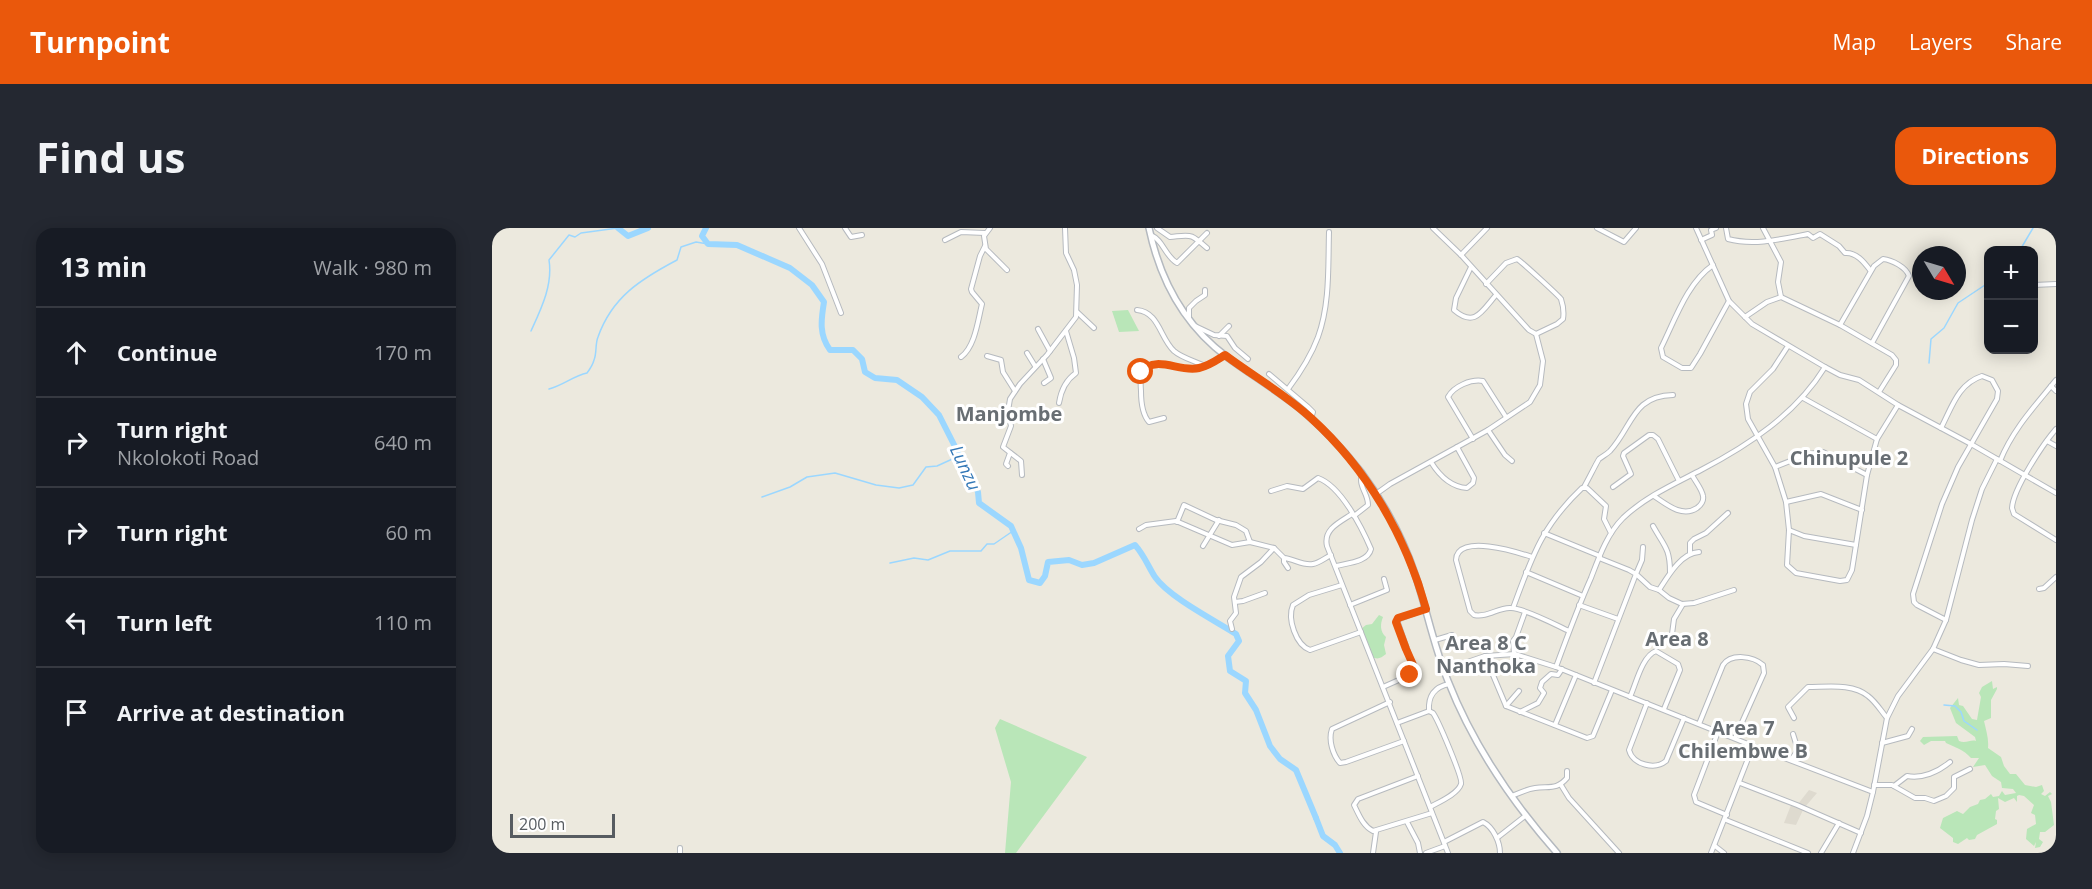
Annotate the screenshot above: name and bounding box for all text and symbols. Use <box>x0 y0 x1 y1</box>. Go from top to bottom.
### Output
text: Turnpoint <box>30 23 170 61</box>
text: Map <box>1833 28 1876 56</box>
text: Layers <box>1909 28 1973 56</box>
text: Share <box>2006 28 2062 56</box>
button: Directions <box>1895 127 2056 185</box>
text: Find us <box>36 128 185 185</box>
north arrow <box>1912 246 1966 300</box>
map controls <box>1984 246 2038 354</box>
button: + <box>1984 246 2038 300</box>
text: 13 min <box>60 249 147 285</box>
text: Walk · 980 m <box>313 254 432 281</box>
button: − <box>1984 300 2038 354</box>
icon: ahead <box>60 336 93 369</box>
text: Continue <box>117 337 217 367</box>
text: 170 m <box>374 339 432 366</box>
route start <box>1127 358 1153 384</box>
district label: Manjombe <box>956 400 1062 427</box>
text: Turn right <box>117 414 228 444</box>
icon: right <box>60 426 93 459</box>
text: 640 m <box>374 429 432 456</box>
water label: Lunzu <box>945 441 987 494</box>
text: Nkolokoti Road <box>117 444 259 471</box>
district label: Chinupule 2 <box>1790 444 1908 471</box>
icon: right <box>60 516 93 549</box>
text: Turn right <box>117 517 228 547</box>
text: 60 m <box>385 519 432 546</box>
icon: left <box>60 606 93 639</box>
text: Turn left <box>117 607 212 637</box>
text: 110 m <box>374 609 432 636</box>
district label: Area 8 <box>1645 625 1709 652</box>
district label: Area 8 C Nanthoka <box>1436 629 1536 679</box>
route end <box>1396 661 1422 687</box>
icon: arrive <box>60 696 93 729</box>
text: Arrive at destination <box>117 697 345 727</box>
district label: Area 7 Chilembwe B <box>1678 714 1808 764</box>
scale bar <box>510 811 615 838</box>
text: 200 m <box>519 813 565 835</box>

